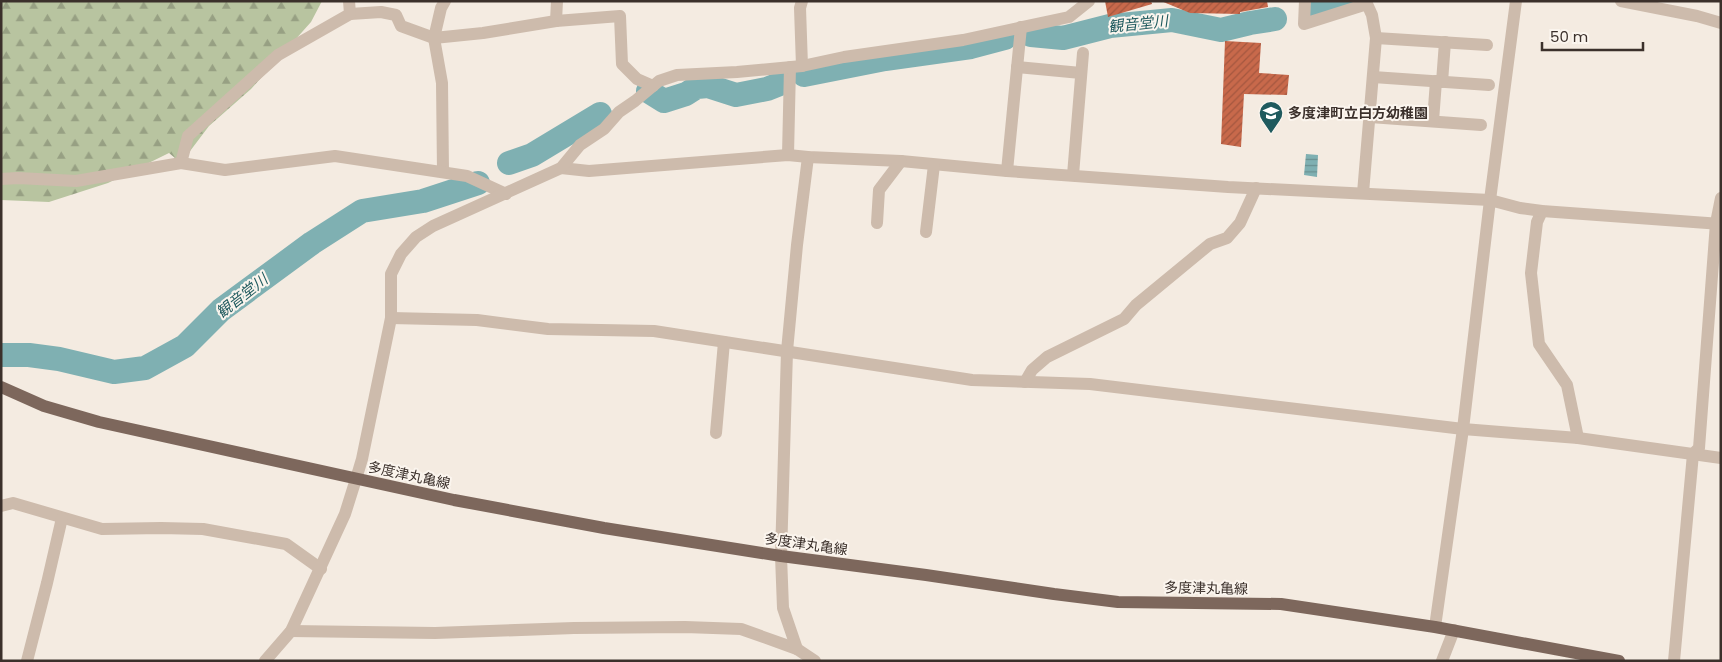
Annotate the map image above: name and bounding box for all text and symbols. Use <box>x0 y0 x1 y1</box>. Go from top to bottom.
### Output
water label: 観音堂川 <box>1107 10 1171 37</box>
scale bar <box>1542 20 1643 52</box>
text: 50 m <box>1550 26 1588 47</box>
school or university icon: 多度津町立白方幼稚園 <box>1258 100 1284 134</box>
place label: 多度津町立白方幼稚園 <box>1288 103 1428 123</box>
water label: 観音堂川 <box>212 268 273 322</box>
street label: 多度津丸亀線 <box>366 456 452 494</box>
street label: 多度津丸亀線 <box>763 528 849 560</box>
street label: 多度津丸亀線 <box>1164 577 1248 599</box>

